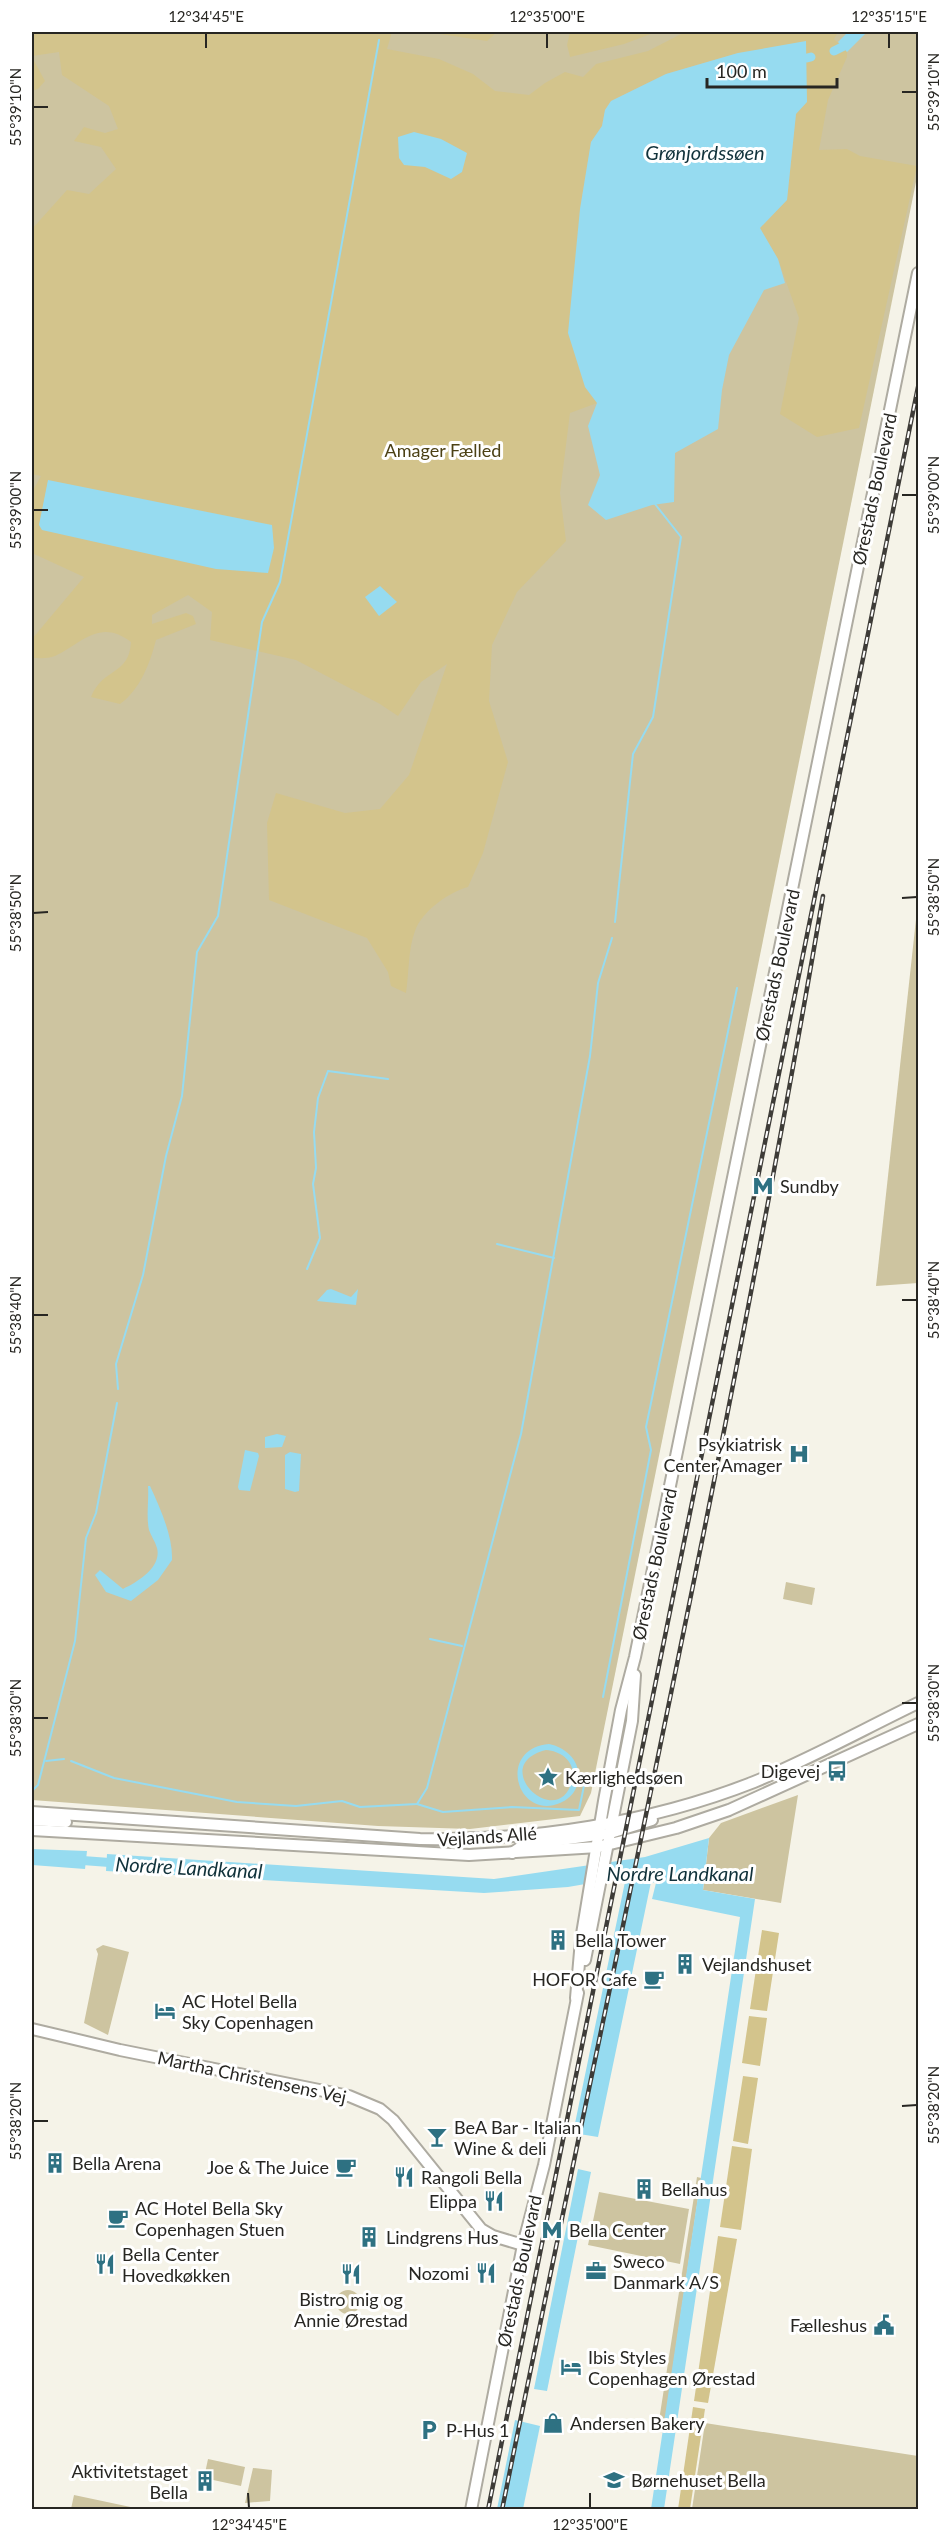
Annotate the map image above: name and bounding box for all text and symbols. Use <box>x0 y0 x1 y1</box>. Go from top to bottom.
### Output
text: 12°34'45"E <box>168 7 244 25</box>
text: 12°35'00"E <box>509 7 585 25</box>
text: 12°35'15"E <box>851 7 927 25</box>
scale bar <box>707 51 838 89</box>
text: 55°39'10"N <box>924 53 942 131</box>
text: 100 m <box>716 60 767 82</box>
text: 55°39'10"N <box>6 68 24 146</box>
water label: Grønjordssøen <box>645 140 765 164</box>
street label: Ørestads Boulevard <box>847 411 901 567</box>
park label: Amager Fælled <box>385 439 501 461</box>
text: 55°39'00"N <box>924 456 942 534</box>
text: 55°39'00"N <box>6 471 24 549</box>
text: 55°38'50"N <box>924 858 942 936</box>
text: 55°38'50"N <box>6 874 24 952</box>
street label: Ørestads Boulevard <box>750 887 804 1043</box>
metro station icon: Sundby <box>751 1174 775 1198</box>
place label: Sundby <box>780 1175 840 1197</box>
text: 55°38'40"N <box>924 1261 942 1339</box>
text: 55°38'40"N <box>6 1276 24 1354</box>
place label: Psykiatrisk Center Amager <box>663 1433 783 1476</box>
hospital icon: Psykiatrisk Center Amager <box>787 1442 811 1466</box>
street label: Ørestads Boulevard <box>627 1486 681 1642</box>
text: 55°38'30"N <box>924 1664 942 1742</box>
text: 55°38'30"N <box>6 1679 24 1757</box>
bus stop icon: Digevej <box>825 1759 849 1783</box>
place label: Digevej <box>761 1760 820 1782</box>
place icon: Kærlighedsøen <box>536 1765 560 1789</box>
place label: Kærlighedsøen <box>565 1766 683 1788</box>
street label: Vejlands Allé <box>436 1822 538 1850</box>
water label: Nordre Landkanal <box>115 1851 264 1883</box>
water label: Nordre Landkanal <box>606 1861 754 1885</box>
building icon: Bella Tower <box>546 1928 570 1952</box>
place label: Bella Tower <box>575 1929 667 1951</box>
building icon: Vejlandshuset <box>673 1952 697 1976</box>
place label: Vejlandshuset <box>702 1953 812 1975</box>
cafe icon: HOFOR Cafe <box>642 1967 666 1991</box>
place label: HOFOR Cafe <box>532 1968 637 1990</box>
place label: AC Hotel Bella Sky Copenhagen <box>182 1990 314 2033</box>
hotel icon: AC Hotel Bella Sky Copenhagen <box>153 1999 177 2023</box>
street label: Martha Christensens Vej <box>156 2046 348 2108</box>
text: 55°38'20"N <box>924 2066 942 2144</box>
text: 55°38'20"N <box>6 2082 24 2160</box>
place label: BeA Bar - Italian Wine & deli <box>454 2116 581 2159</box>
bar icon: BeA Bar - Italian Wine & deli <box>425 2125 449 2149</box>
building icon: Bella Arena <box>43 2151 67 2175</box>
place label: Bella Arena <box>72 2152 161 2174</box>
cafe icon: Joe & The Juice <box>334 2155 358 2179</box>
place label: Joe & The Juice <box>207 2156 329 2178</box>
restaurant icon: Rangoli Bella <box>392 2165 416 2189</box>
place label: Rangoli Bella <box>421 2166 522 2188</box>
building icon: Bellahus <box>632 2177 656 2201</box>
place label: Bellahus <box>661 2178 728 2200</box>
restaurant icon: Elippa <box>482 2189 506 2213</box>
place label: Elippa <box>429 2190 477 2212</box>
street label: Ørestads Boulevard <box>492 2193 546 2349</box>
place label: AC Hotel Bella Sky Copenhagen Stuen <box>135 2197 284 2240</box>
cafe icon: AC Hotel Bella Sky Copenhagen Stuen <box>106 2206 130 2230</box>
metro station icon: Bella Center <box>540 2218 564 2242</box>
place label: Bella Center <box>569 2219 666 2241</box>
building icon: Lindgrens Hus <box>357 2225 381 2249</box>
place label: Lindgrens Hus <box>386 2226 499 2248</box>
place label: Bella Center Hovedkøkken <box>122 2243 230 2286</box>
place label: Sweco Danmark A/S <box>613 2250 719 2293</box>
restaurant icon: Bella Center Hovedkøkken <box>93 2252 117 2276</box>
office icon: Sweco Danmark A/S <box>584 2259 608 2283</box>
restaurant icon: Nozomi <box>474 2261 498 2285</box>
restaurant icon: Bistro mig og Annie Ørestad <box>339 2262 363 2286</box>
place label: Nozomi <box>408 2262 469 2284</box>
place label: Bistro mig og Annie Ørestad <box>294 2288 408 2331</box>
public building icon: Fælleshus <box>872 2313 896 2337</box>
place label: Fælleshus <box>790 2314 867 2336</box>
place label: Ibis Styles Copenhagen Ørestad <box>588 2346 755 2389</box>
hotel icon: Ibis Styles Copenhagen Ørestad <box>559 2355 583 2379</box>
shop icon: Andersen Bakery <box>541 2411 565 2435</box>
place label: Andersen Bakery <box>570 2412 705 2434</box>
parking icon: P-Hus 1 <box>417 2418 441 2442</box>
place label: P-Hus 1 <box>446 2419 510 2441</box>
place label: Aktivitetstaget Bella <box>71 2460 189 2503</box>
school or university icon: Børnehuset Bella <box>602 2468 626 2492</box>
building icon: Aktivitetstaget Bella <box>193 2469 217 2493</box>
place label: Børnehuset Bella <box>631 2469 766 2491</box>
text: 12°34'45"E <box>211 2515 287 2533</box>
text: 12°35'00"E <box>552 2515 628 2533</box>

